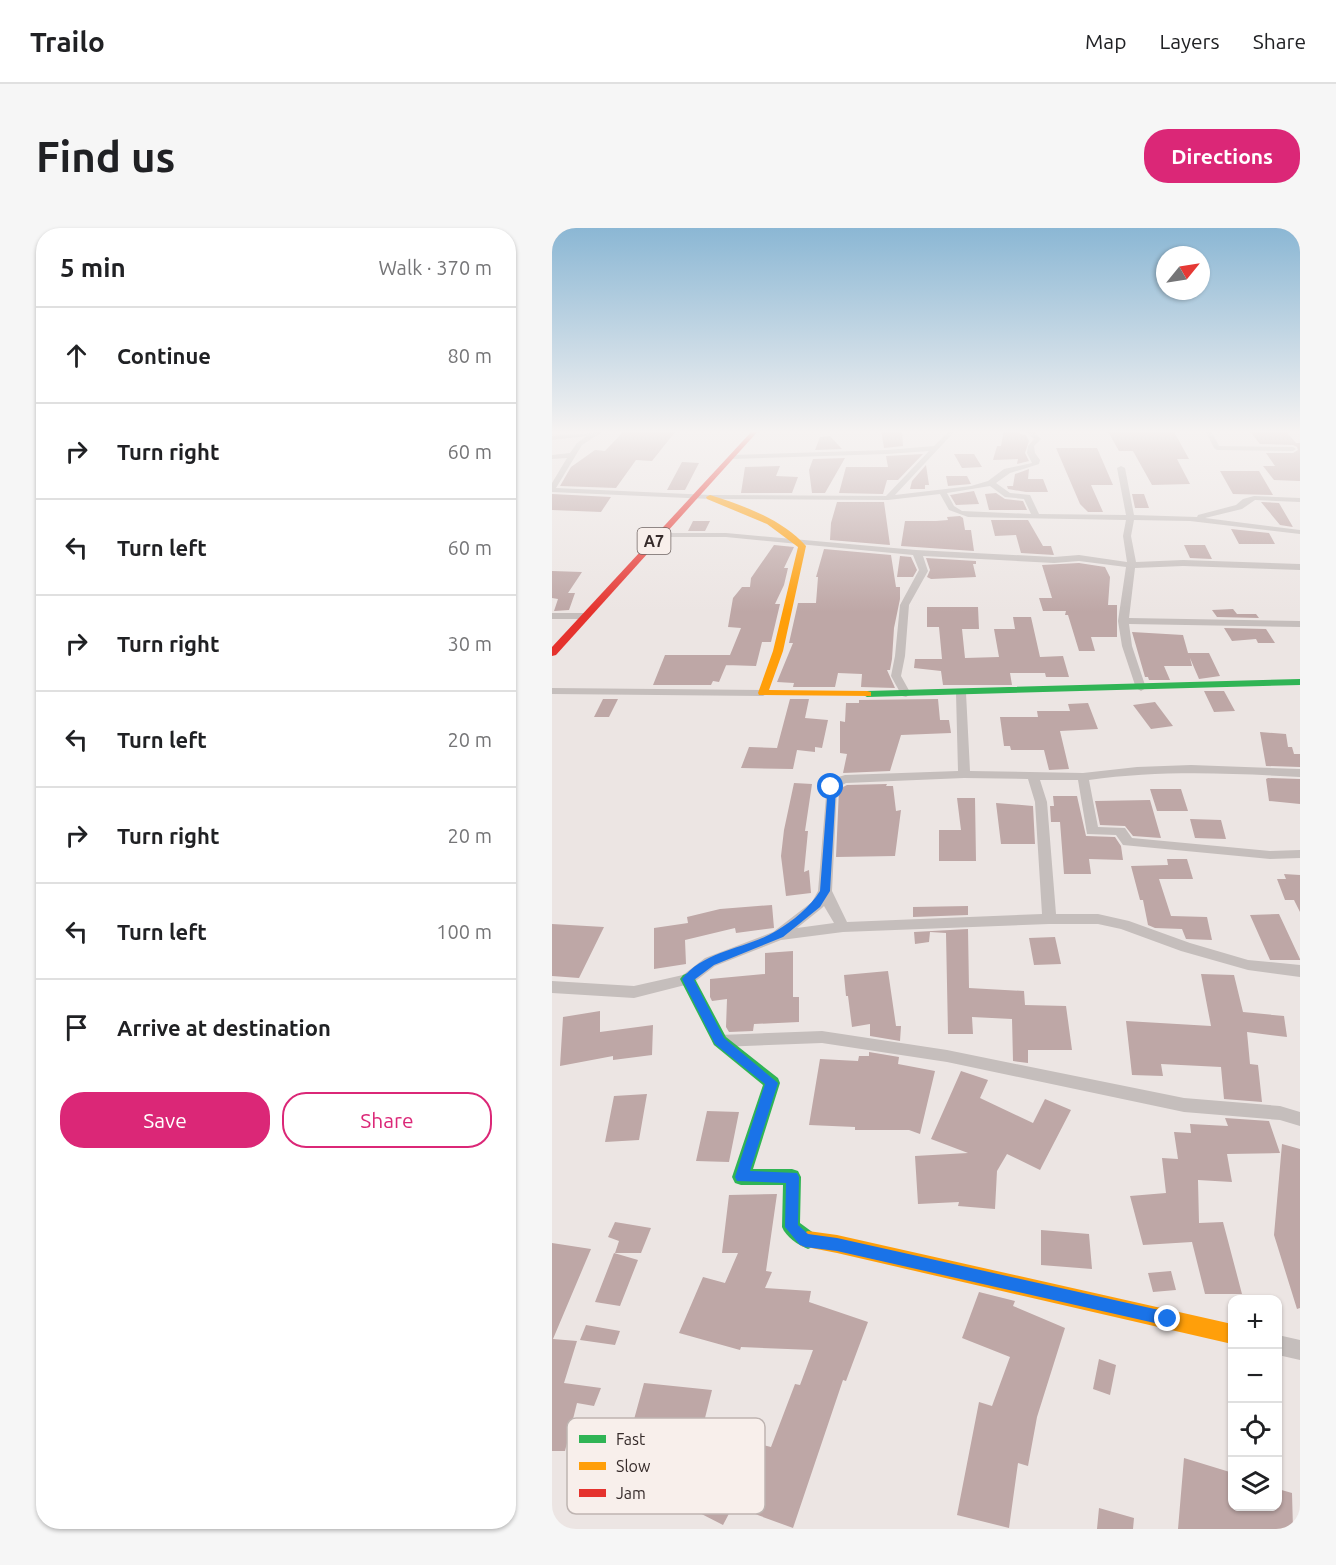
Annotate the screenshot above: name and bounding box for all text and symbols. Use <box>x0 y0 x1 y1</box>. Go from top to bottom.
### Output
text: Trailo <box>30 26 105 57</box>
text: Map <box>1085 29 1126 53</box>
text: Layers <box>1159 29 1220 53</box>
text: Share <box>1253 29 1306 53</box>
button: Directions <box>1144 129 1300 183</box>
text: Find us <box>36 133 175 180</box>
north arrow <box>1156 246 1210 300</box>
text: 5 min <box>60 253 126 282</box>
text: Walk · 370 m <box>379 256 492 279</box>
icon: ahead <box>60 339 93 372</box>
text: Continue <box>117 343 211 368</box>
text: 80 m <box>448 344 492 367</box>
icon: right <box>60 435 93 468</box>
text: Turn right <box>117 439 219 464</box>
text: 60 m <box>448 440 492 463</box>
road number: A7 <box>638 528 670 554</box>
icon: left <box>60 531 93 564</box>
text: Turn left <box>117 535 207 560</box>
text: 60 m <box>448 536 492 559</box>
icon: right <box>60 627 93 660</box>
text: Turn right <box>117 631 219 656</box>
text: 30 m <box>448 632 492 655</box>
icon: left <box>60 723 93 756</box>
text: Turn left <box>117 727 207 752</box>
text: 20 m <box>448 728 492 751</box>
route start <box>817 773 843 799</box>
icon: right <box>60 819 93 852</box>
text: Turn right <box>117 823 219 848</box>
text: 20 m <box>448 824 492 847</box>
icon: left <box>60 915 93 948</box>
text: Turn left <box>117 919 207 944</box>
text: 100 m <box>436 920 492 943</box>
icon: arrive <box>60 1011 93 1044</box>
text: Arrive at destination <box>117 1015 331 1040</box>
button: Save <box>60 1092 270 1148</box>
button: Share <box>282 1092 492 1148</box>
map controls <box>1228 1295 1282 1511</box>
button: + <box>1228 1295 1282 1349</box>
route end <box>1154 1305 1180 1331</box>
button: − <box>1228 1349 1282 1403</box>
button: locate <box>1228 1403 1282 1457</box>
legend <box>567 1418 765 1514</box>
text: Fast <box>616 1430 646 1448</box>
text: Slow <box>616 1457 651 1475</box>
button: layers <box>1228 1457 1282 1511</box>
text: Jam <box>616 1484 646 1502</box>

